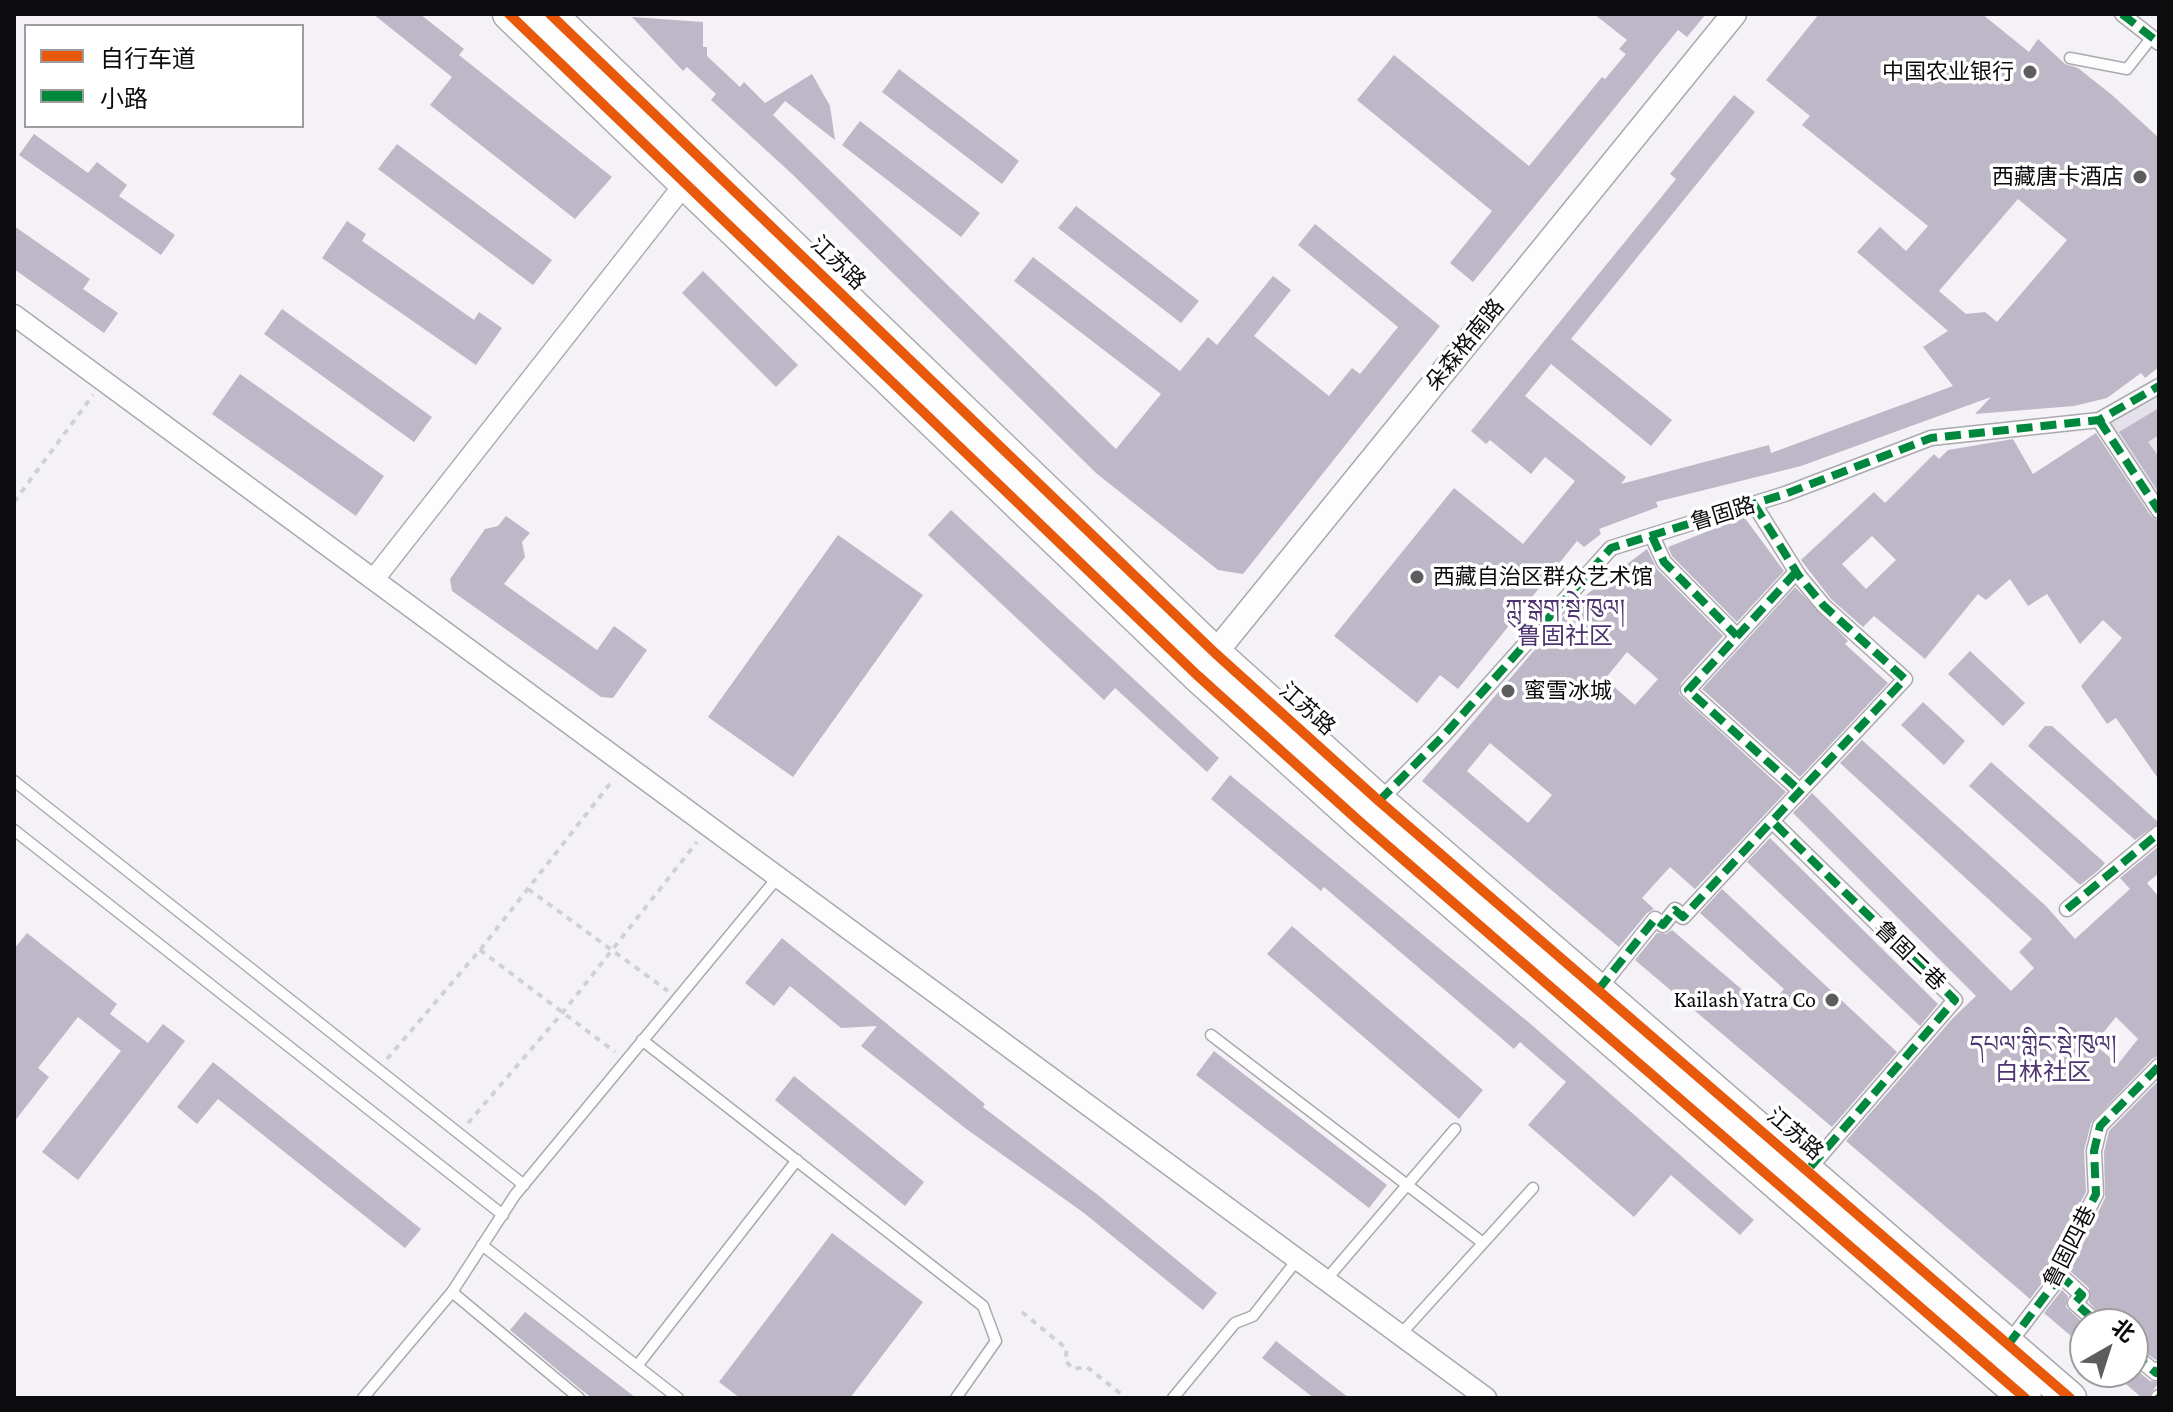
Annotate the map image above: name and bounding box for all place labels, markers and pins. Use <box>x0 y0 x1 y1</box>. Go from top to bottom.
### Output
place label: 中国农业银行 <box>1882 59 2014 85</box>
marker: 中国农业银行 <box>2021 63 2039 81</box>
place label: 西藏唐卡酒店 <box>1992 164 2124 190</box>
marker: 西藏唐卡酒店 <box>2131 168 2149 186</box>
place label: 西藏自治区群众艺术馆 <box>1433 564 1653 590</box>
marker: 西藏自治区群众艺术馆 <box>1408 568 1426 586</box>
place label: 蜜雪冰城 <box>1524 678 1612 704</box>
marker: 蜜雪冰城 <box>1499 682 1517 700</box>
place label: Kailash Yatra Co <box>1674 987 1816 1013</box>
marker: Kailash Yatra Co <box>1823 991 1841 1009</box>

